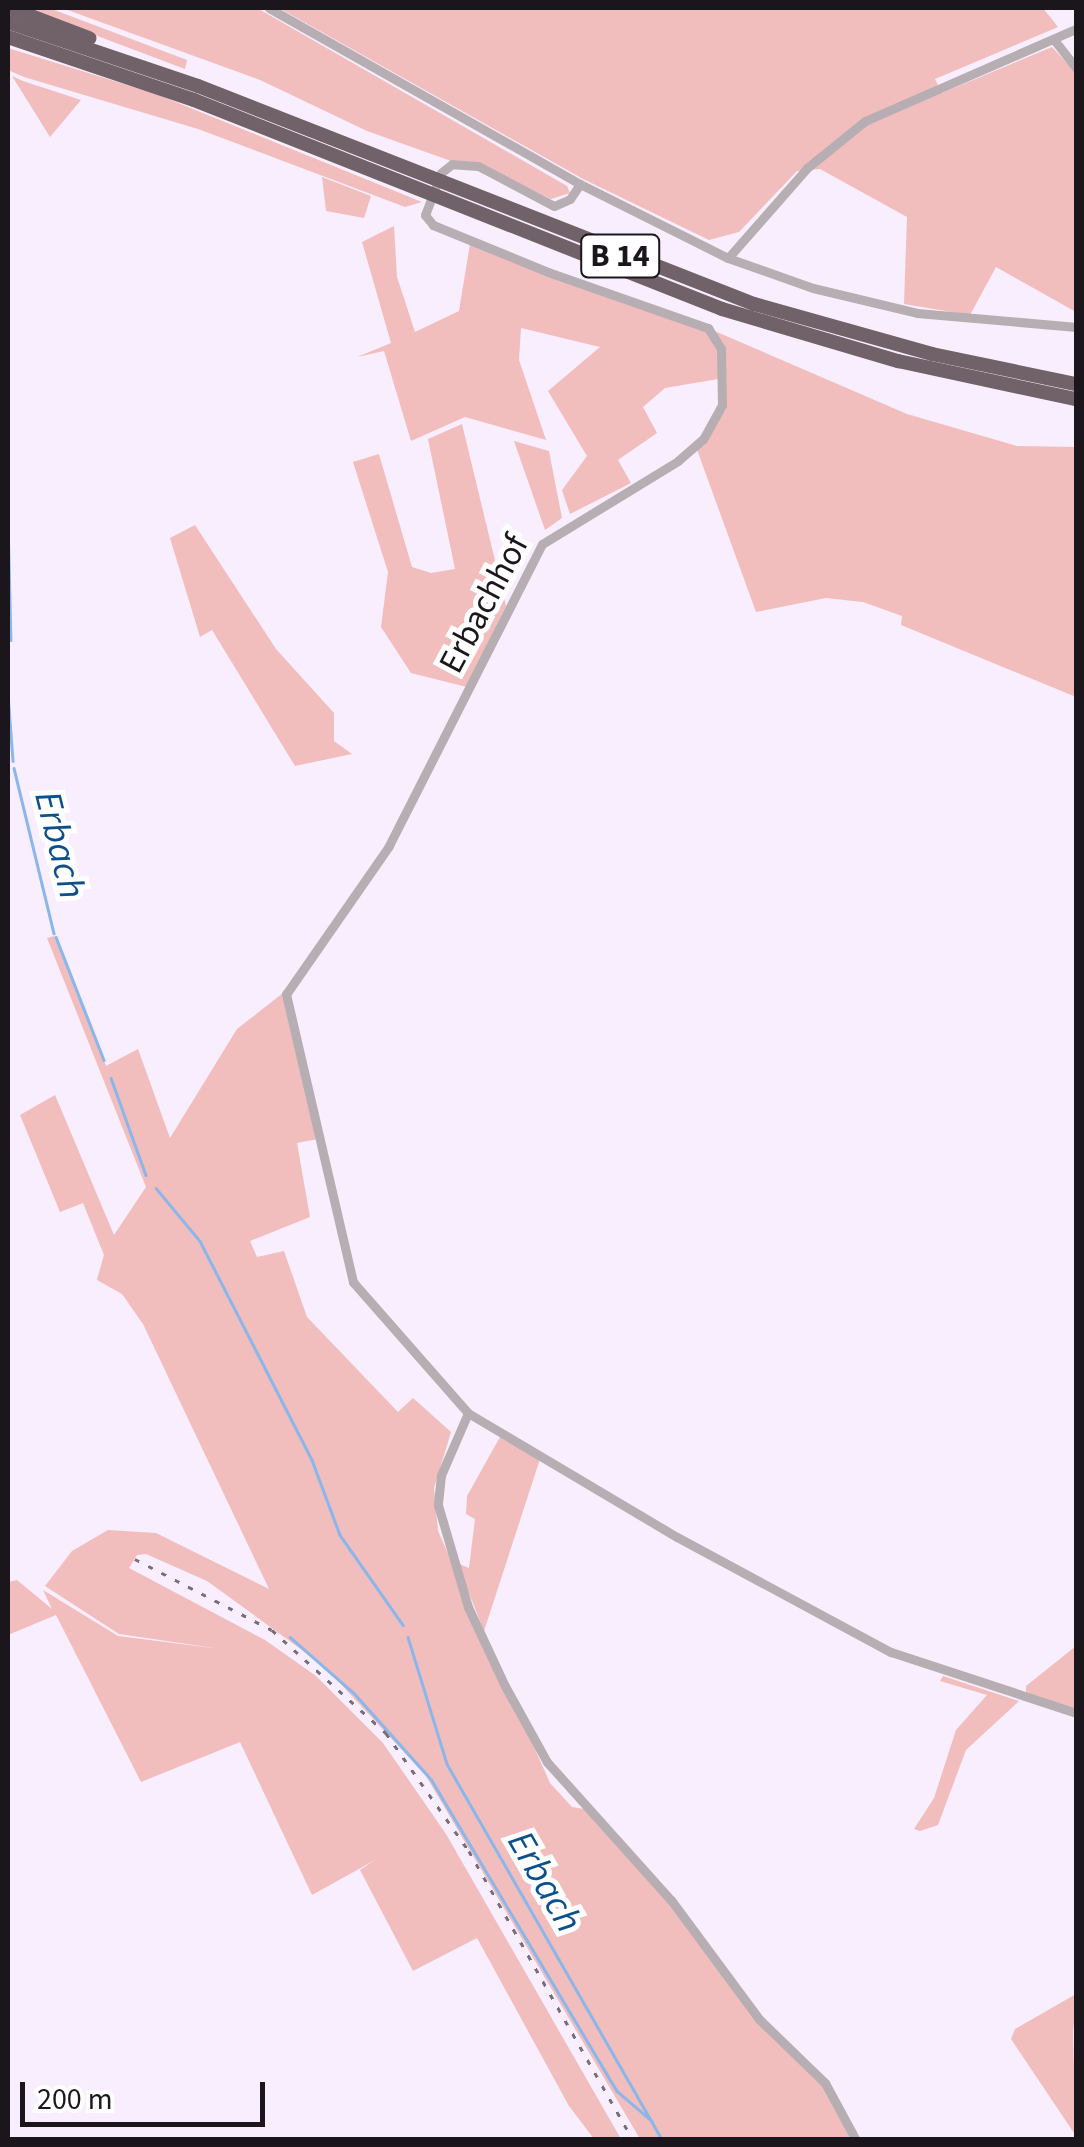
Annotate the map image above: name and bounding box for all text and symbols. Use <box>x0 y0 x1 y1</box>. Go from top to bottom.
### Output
road number: B 14 <box>580 229 660 283</box>
street label: Erbachhof <box>430 528 538 680</box>
water label: Erbach <box>24 787 94 903</box>
water label: Erbach <box>497 1823 591 1941</box>
scale bar <box>25 2062 270 2124</box>
text: 200 m <box>37 2078 113 2121</box>

